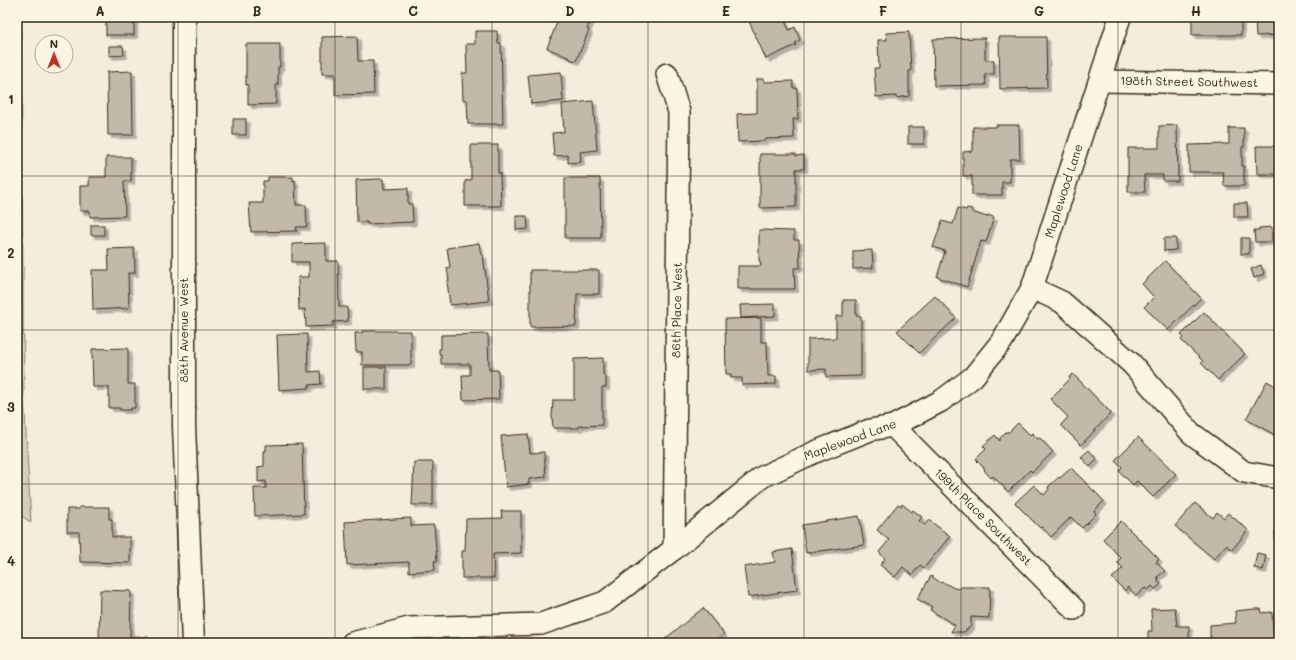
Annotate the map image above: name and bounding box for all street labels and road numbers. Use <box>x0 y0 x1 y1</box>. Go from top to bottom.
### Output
street label: 198th Street Southwest <box>1120 72 1258 90</box>
street label: Maplewood Lane <box>1040 142 1086 240</box>
street label: 86th Place West <box>667 262 685 358</box>
street label: 88th Avenue West <box>175 278 191 382</box>
street label: Maplewood Lane <box>801 415 898 463</box>
street label: 199th Place Southwest <box>931 464 1036 569</box>

